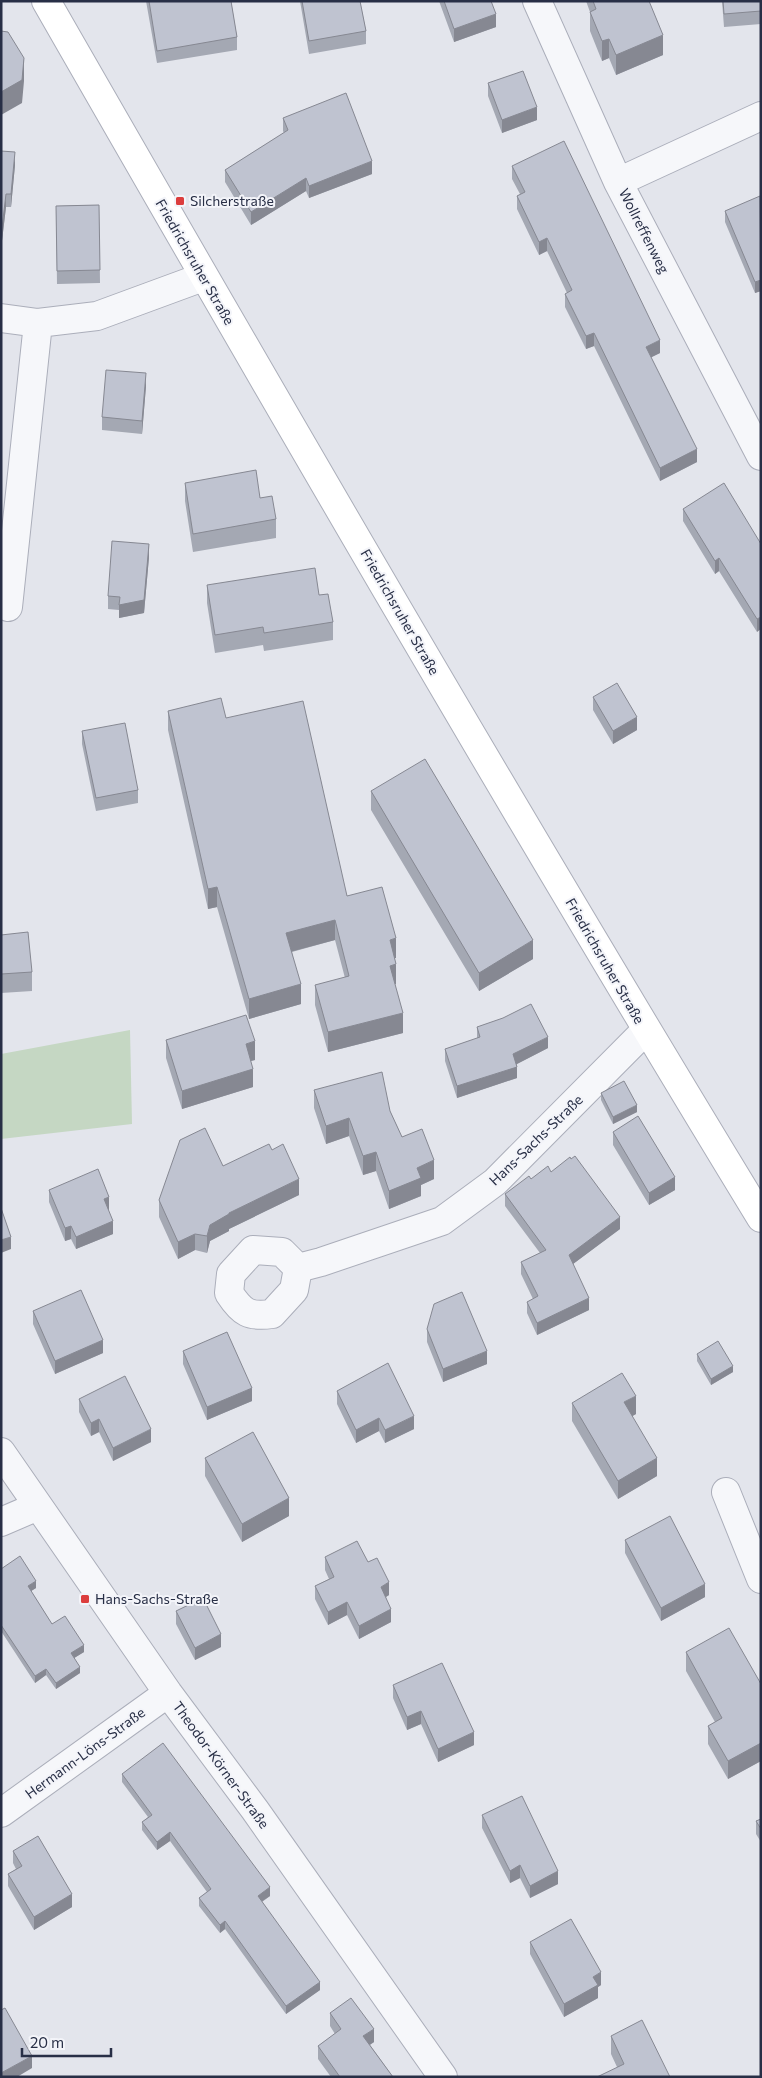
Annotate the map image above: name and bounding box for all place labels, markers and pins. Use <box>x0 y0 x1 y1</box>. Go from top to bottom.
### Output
place label: Silcherstraße <box>190 192 274 209</box>
marker: Silcherstraße <box>174 195 186 207</box>
place label: Hans-Sachs-Straße <box>95 1590 218 1607</box>
marker: Hans-Sachs-Straße <box>79 1593 91 1605</box>

